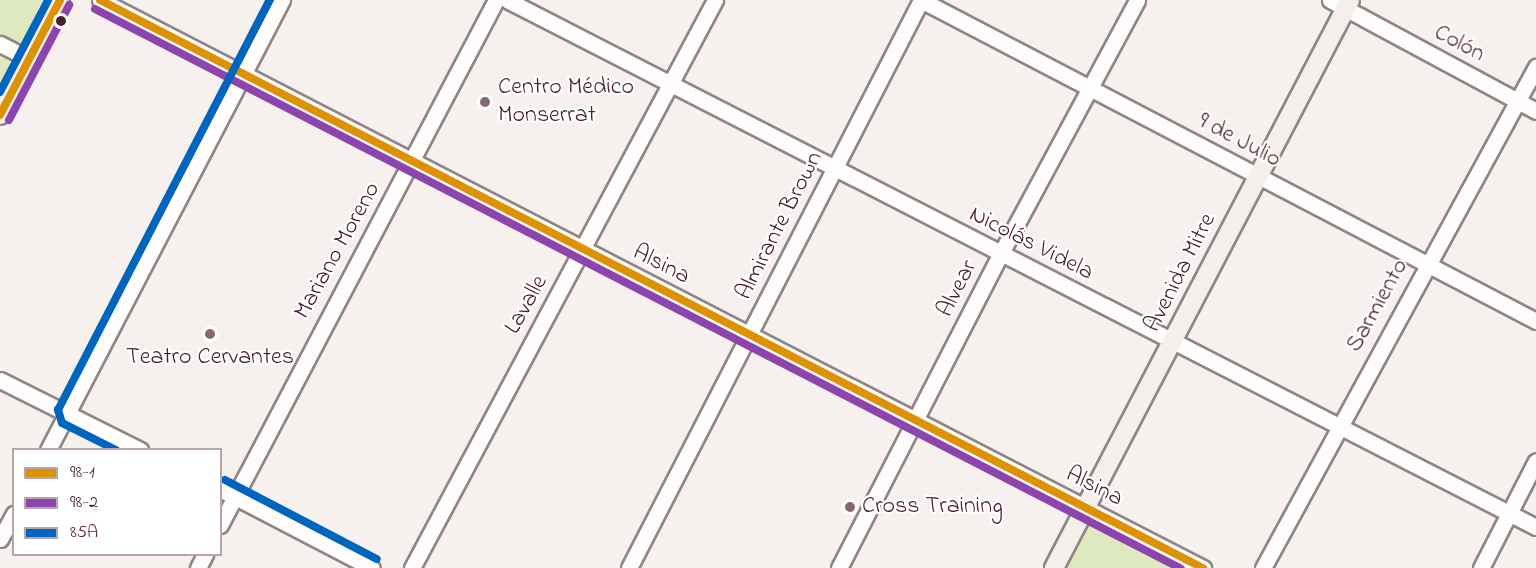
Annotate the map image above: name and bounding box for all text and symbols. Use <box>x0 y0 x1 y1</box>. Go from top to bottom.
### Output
unlabelled marker <box>55 15 67 27</box>
street label: Colón <box>1429 19 1489 69</box>
place label: Centro Médico Monserrat <box>498 74 634 130</box>
marker: Centro Médico Monserrat <box>476 93 494 111</box>
street label: 9 de Julio <box>1193 107 1285 175</box>
street label: Almirante Brown <box>730 147 830 305</box>
street label: Mariano Moreno <box>289 177 387 325</box>
street label: Nicolás Videla <box>964 200 1098 288</box>
street label: Avenida Mitre <box>1139 209 1223 337</box>
street label: Alsina <box>628 239 694 291</box>
street label: Sarmiento <box>1341 254 1415 358</box>
street label: Alvear <box>932 256 984 322</box>
street label: Lavalle <box>499 271 555 339</box>
marker: Teatro Cervantes <box>203 327 217 341</box>
place label: Teatro Cervantes <box>126 344 294 372</box>
legend <box>12 448 222 556</box>
text: 98-1 <box>70 460 95 486</box>
street label: Alsina <box>1061 461 1127 513</box>
text: 98-2 <box>70 490 98 516</box>
place label: Cross Training <box>862 493 1003 521</box>
marker: Cross Training <box>843 500 857 514</box>
text: 85A <box>70 520 98 546</box>

